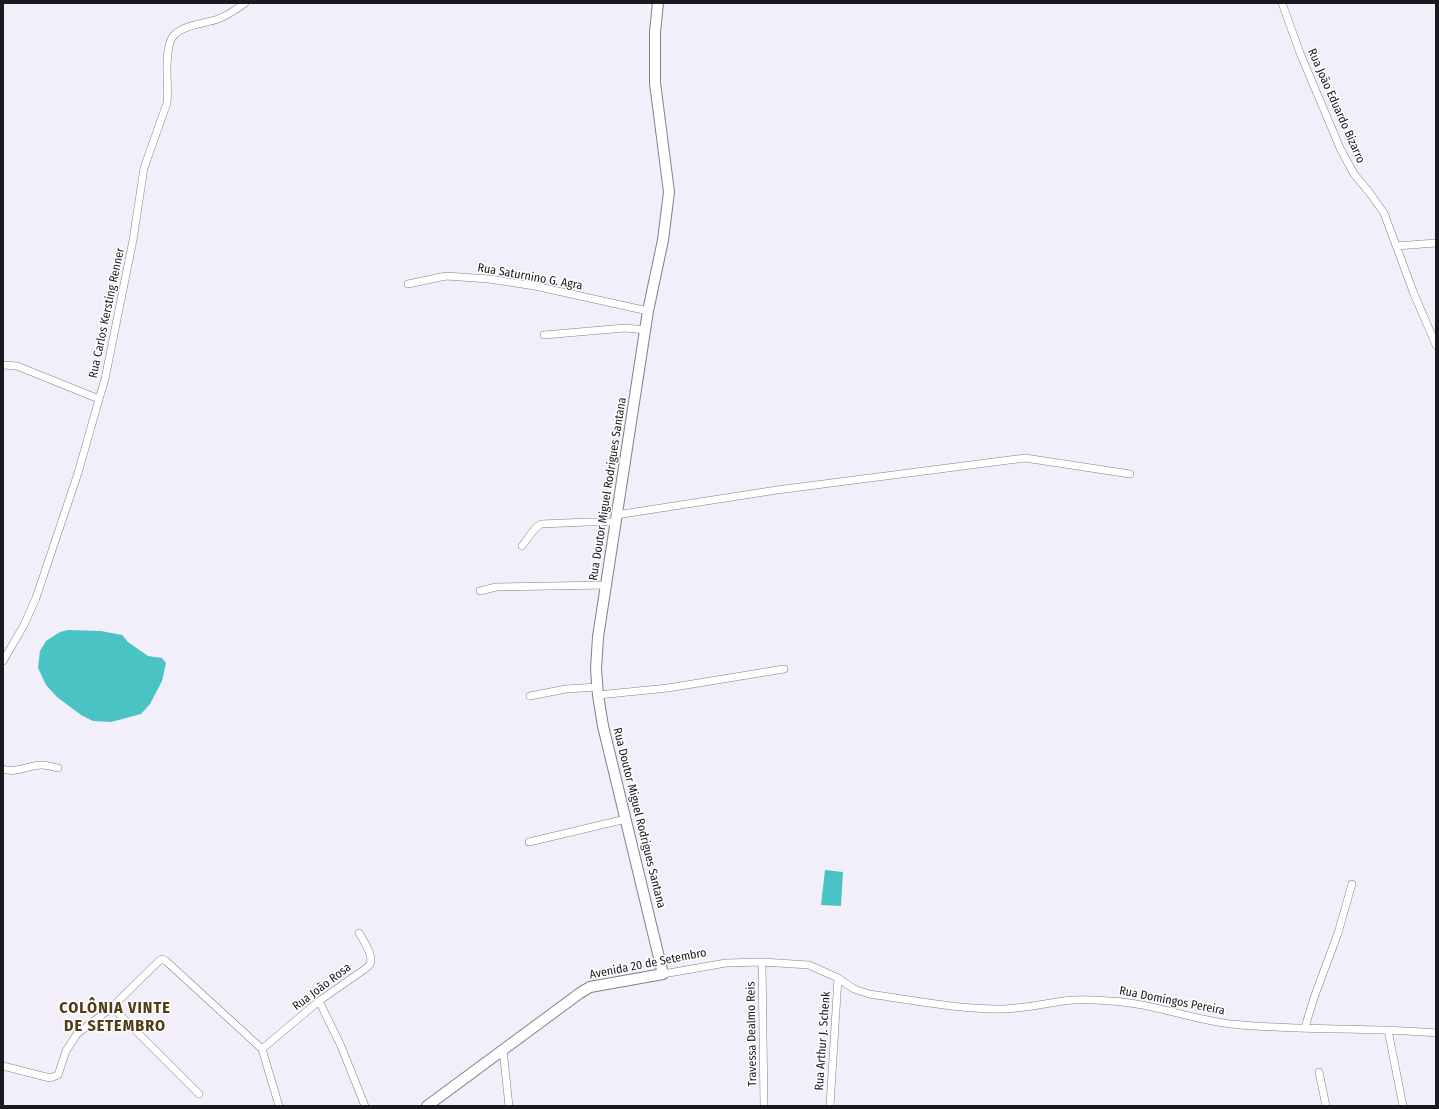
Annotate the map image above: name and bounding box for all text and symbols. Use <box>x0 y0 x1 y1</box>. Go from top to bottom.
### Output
street label: Rua João Eduardo Bizarro <box>1304 47 1368 165</box>
street label: Rua Carlos Kersting Renner <box>86 246 128 380</box>
street label: Rua Saturnino G. Agra <box>476 261 584 293</box>
street label: Rua Doutor Miguel Rodrigues Santana <box>586 396 630 582</box>
street label: Rua Doutor Miguel Rodrigues Santana <box>610 726 668 910</box>
street label: Avenida 20 de Setembro <box>588 946 708 982</box>
street label: Rua João Rosa <box>290 960 354 1014</box>
street label: Travessa Dealmo Reis <box>744 981 760 1087</box>
street label: Rua Domingos Pereira <box>1118 984 1226 1018</box>
street label: Rua Arthur J. Schenk <box>812 991 834 1091</box>
district label: COLÔNIA VINTE DE SETEMBRO <box>59 999 171 1037</box>

